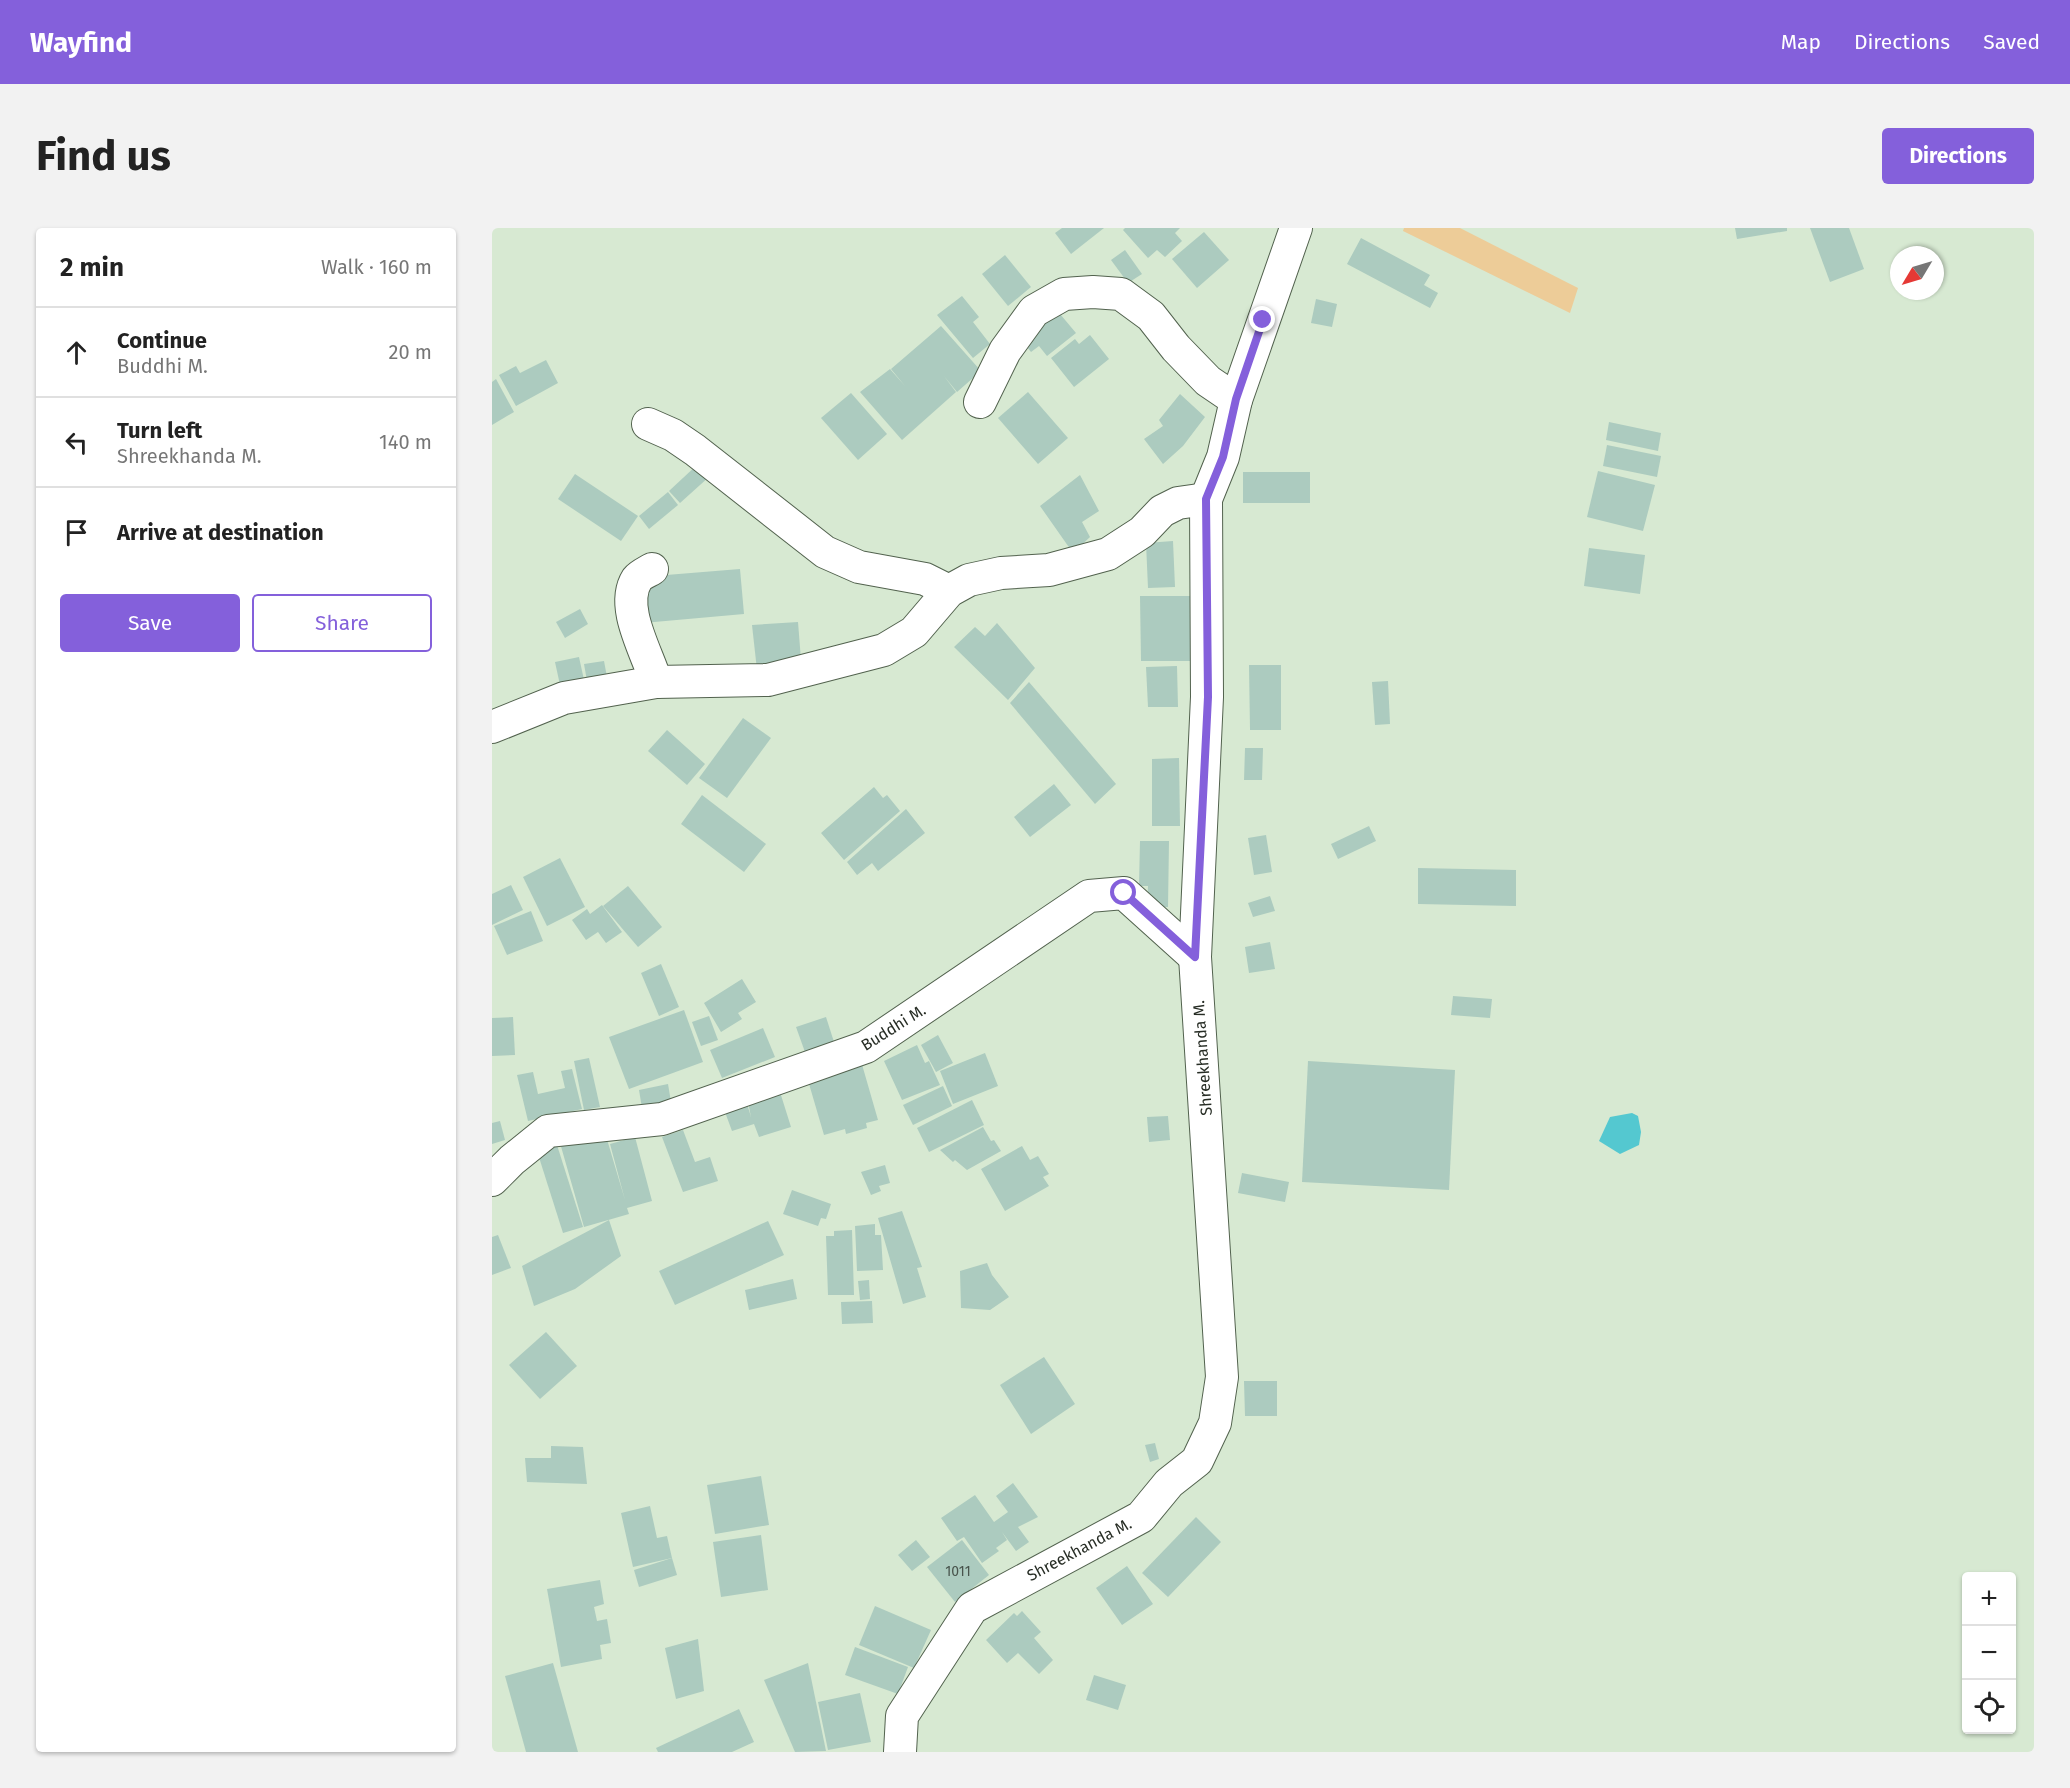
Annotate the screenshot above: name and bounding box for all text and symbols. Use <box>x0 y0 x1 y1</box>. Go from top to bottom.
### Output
text: Wayfind <box>30 26 132 59</box>
text: Map <box>1781 29 1821 55</box>
text: Directions <box>1854 29 1950 55</box>
text: Saved <box>1983 29 2040 55</box>
button: Directions <box>1882 128 2034 184</box>
text: Find us <box>36 131 171 181</box>
north arrow <box>1890 246 1944 300</box>
text: 2 min <box>60 252 124 283</box>
text: Walk · 160 m <box>321 255 432 279</box>
route end <box>1249 306 1275 332</box>
text: Continue <box>117 327 207 354</box>
icon: ahead <box>60 336 93 369</box>
text: 20 m <box>389 340 432 364</box>
text: Buddhi M. <box>117 354 208 378</box>
text: Turn left <box>117 417 202 444</box>
icon: left <box>60 426 93 459</box>
text: 140 m <box>379 430 432 454</box>
text: Shreekhanda M. <box>117 444 262 468</box>
icon: arrive <box>60 516 93 549</box>
text: Arrive at destination <box>117 519 324 546</box>
button: Save <box>60 594 240 652</box>
button: Share <box>252 594 432 652</box>
route start <box>1110 879 1136 905</box>
street label: Shreekhanda M. <box>1189 999 1216 1116</box>
street label: Buddhi M. <box>857 1000 929 1055</box>
street label: Shreekhanda M. <box>1024 1514 1135 1585</box>
house number: 1011 <box>945 1563 971 1580</box>
map controls <box>1962 1572 2016 1734</box>
button: + <box>1962 1572 2016 1626</box>
button: − <box>1962 1626 2016 1680</box>
button: locate <box>1962 1680 2016 1734</box>

